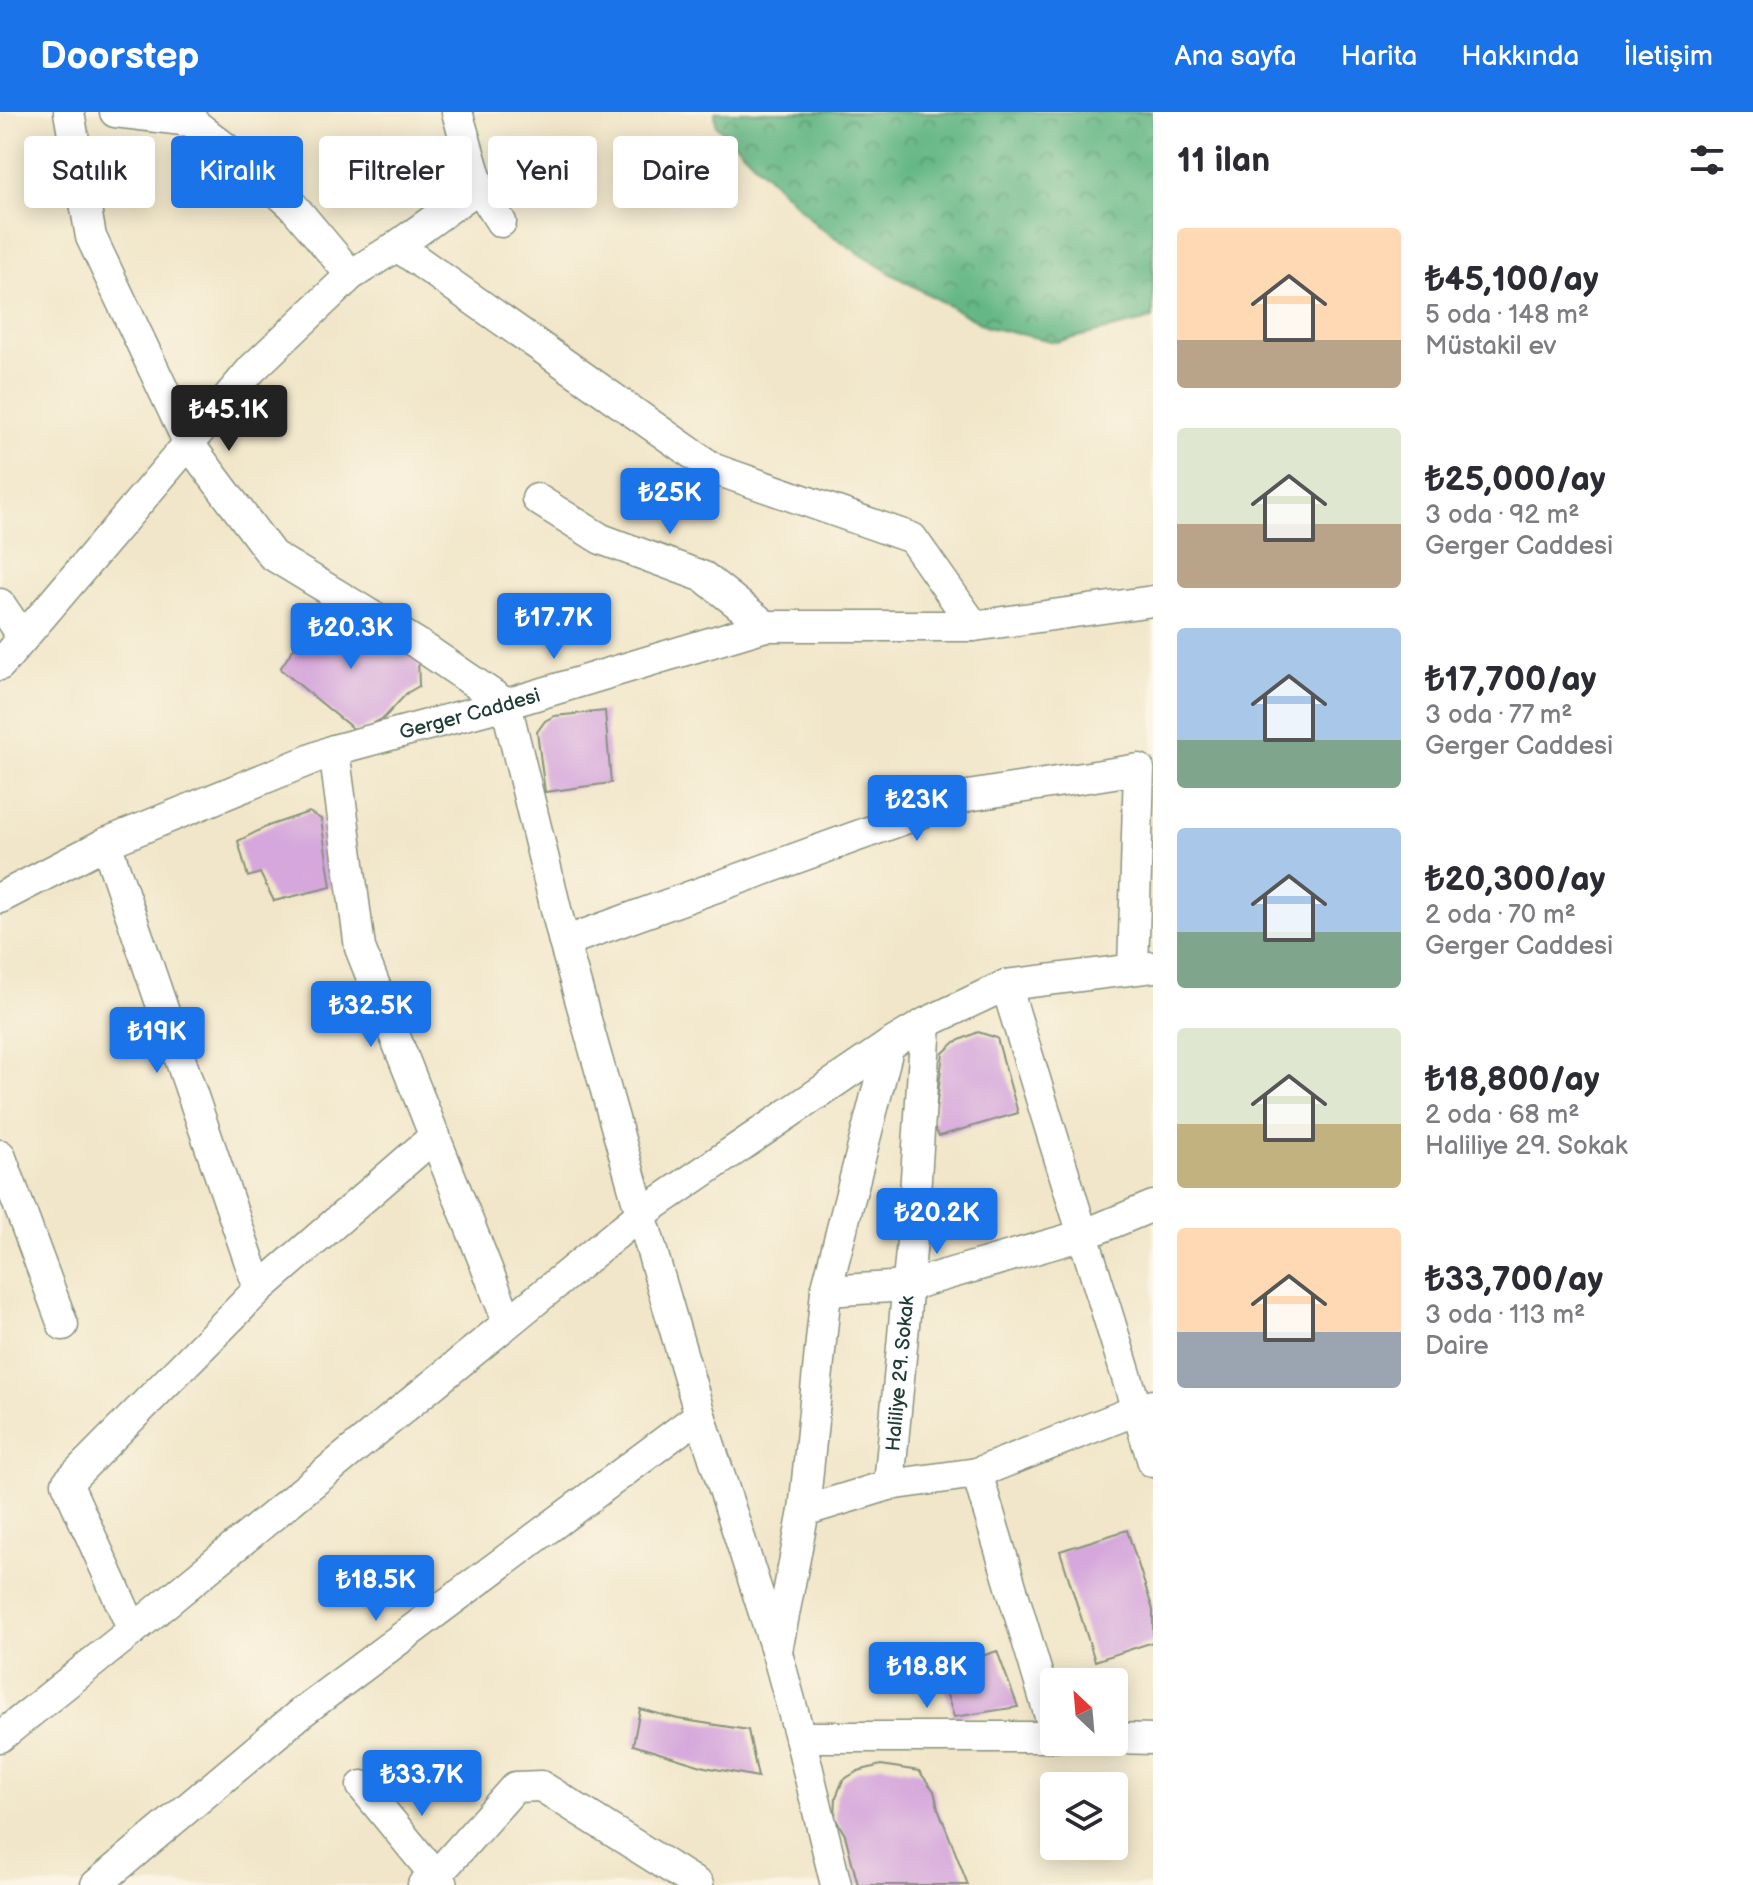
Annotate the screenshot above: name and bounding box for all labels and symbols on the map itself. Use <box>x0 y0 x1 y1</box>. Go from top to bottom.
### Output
pin: ₺45.1K <box>164 385 294 453</box>
pin: ₺25K <box>623 468 717 536</box>
pin: ₺17.7K <box>489 593 619 661</box>
pin: ₺20.3K <box>286 603 416 671</box>
street label: Gerger Caddesi <box>397 683 543 745</box>
pin: ₺23K <box>870 775 964 843</box>
pin: ₺32.5K <box>306 981 436 1049</box>
pin: ₺19K <box>110 1007 204 1075</box>
pin: ₺20.2K <box>872 1188 1002 1256</box>
street label: Haliliye 29. Sokak <box>881 1295 920 1452</box>
pin: ₺18.5K <box>311 1555 441 1623</box>
pin: ₺18.8K <box>862 1642 992 1710</box>
north arrow <box>1040 1668 1128 1756</box>
pin: ₺33.7K <box>357 1750 487 1818</box>

